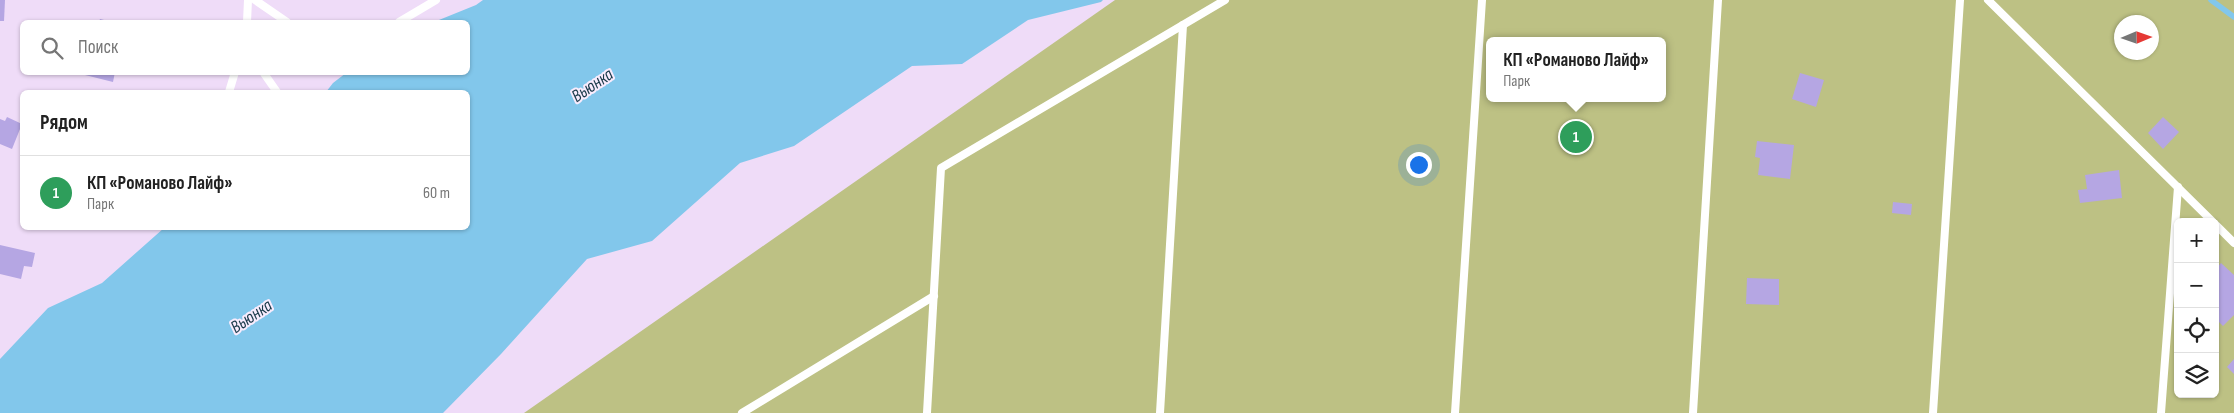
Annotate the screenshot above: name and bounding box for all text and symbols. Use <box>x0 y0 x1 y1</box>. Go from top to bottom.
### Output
north arrow <box>2114 15 2159 60</box>
search box <box>20 20 470 75</box>
icon: search <box>38 34 66 62</box>
text: Поиск <box>78 36 118 59</box>
popup <box>1486 37 1666 102</box>
text: КП «Романово Лайф» <box>1503 49 1649 72</box>
water label: Вьюнка <box>567 64 618 107</box>
text: Парк <box>1503 72 1530 91</box>
text: Рядом <box>40 110 88 135</box>
pin: 1 <box>1560 118 1592 156</box>
your location <box>1406 152 1432 178</box>
text: КП «Романово Лайф» <box>87 172 233 195</box>
text: 1 <box>53 184 59 203</box>
text: 60 m <box>423 184 450 203</box>
text: Парк <box>87 195 114 214</box>
map controls <box>2174 218 2219 398</box>
button: + <box>2174 218 2219 263</box>
button: − <box>2174 263 2219 308</box>
water label: Вьюнка <box>226 295 277 338</box>
button: locate <box>2174 308 2219 353</box>
button: layers <box>2174 353 2219 398</box>

